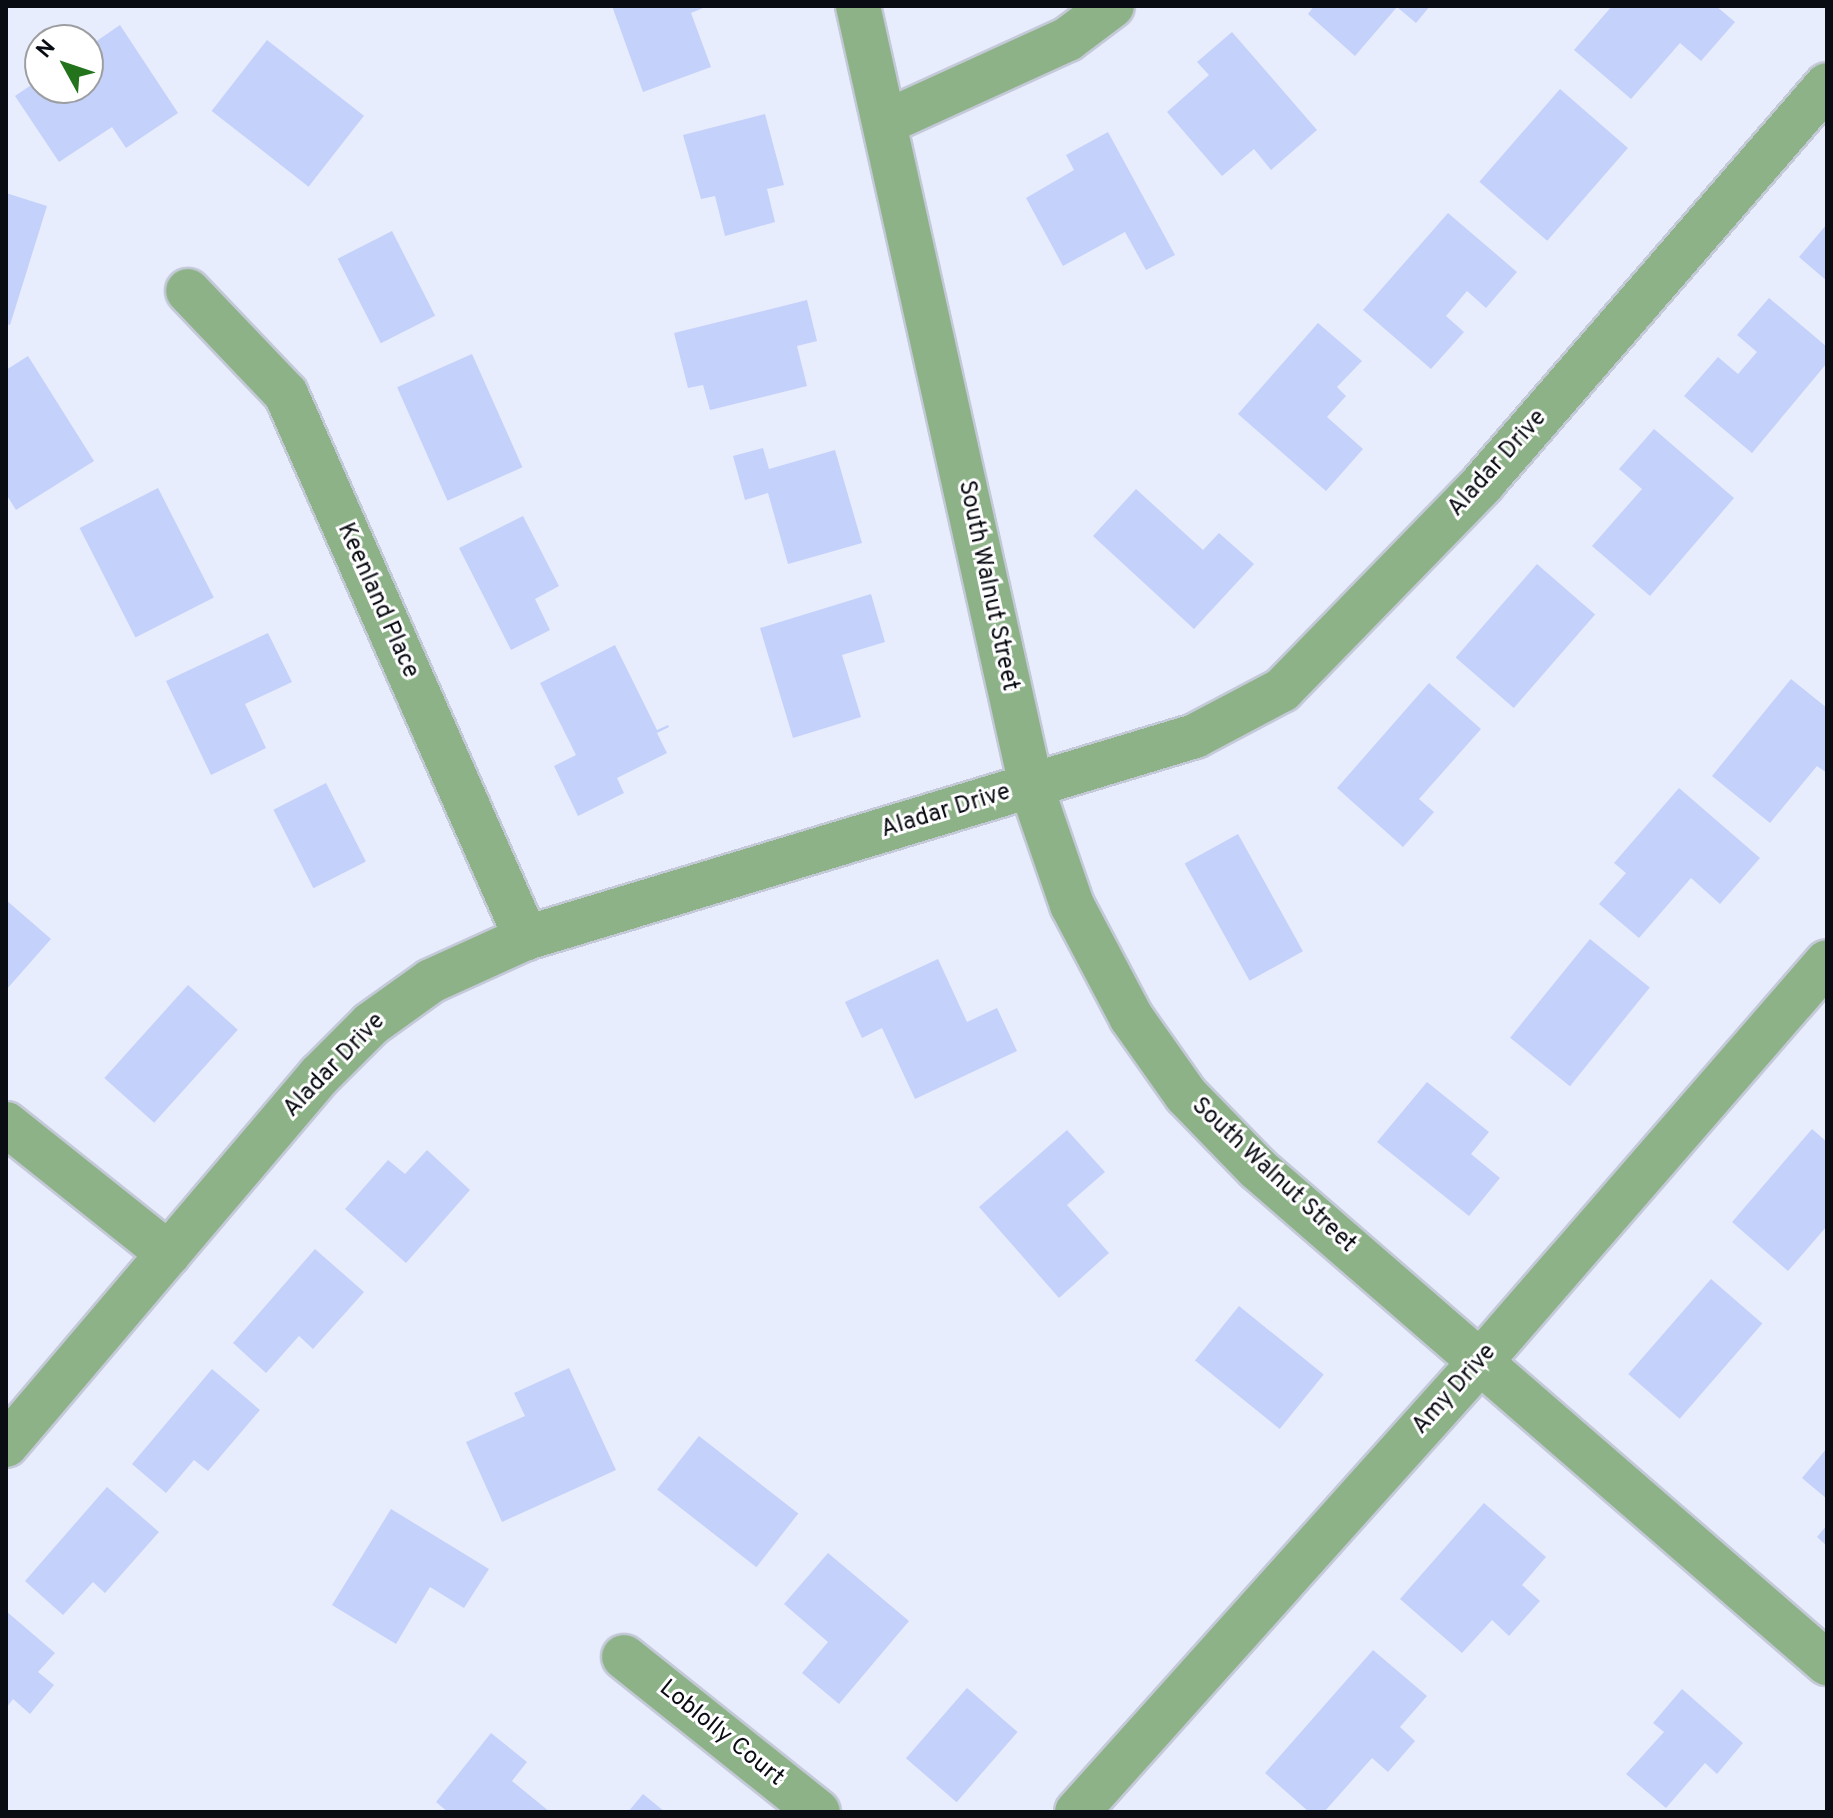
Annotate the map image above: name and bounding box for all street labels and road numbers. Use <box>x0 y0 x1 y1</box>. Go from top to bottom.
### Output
street label: Aladar Drive <box>1443 405 1553 523</box>
street label: South Walnut Street <box>951 478 1023 694</box>
street label: Keenland Place <box>330 519 424 683</box>
street label: Aladar Drive <box>878 779 1014 845</box>
street label: Aladar Drive <box>278 1008 392 1124</box>
street label: South Walnut Street <box>1185 1092 1361 1260</box>
street label: Amy Drive <box>1407 1339 1503 1441</box>
street label: Loblolly Court <box>653 1675 789 1793</box>

